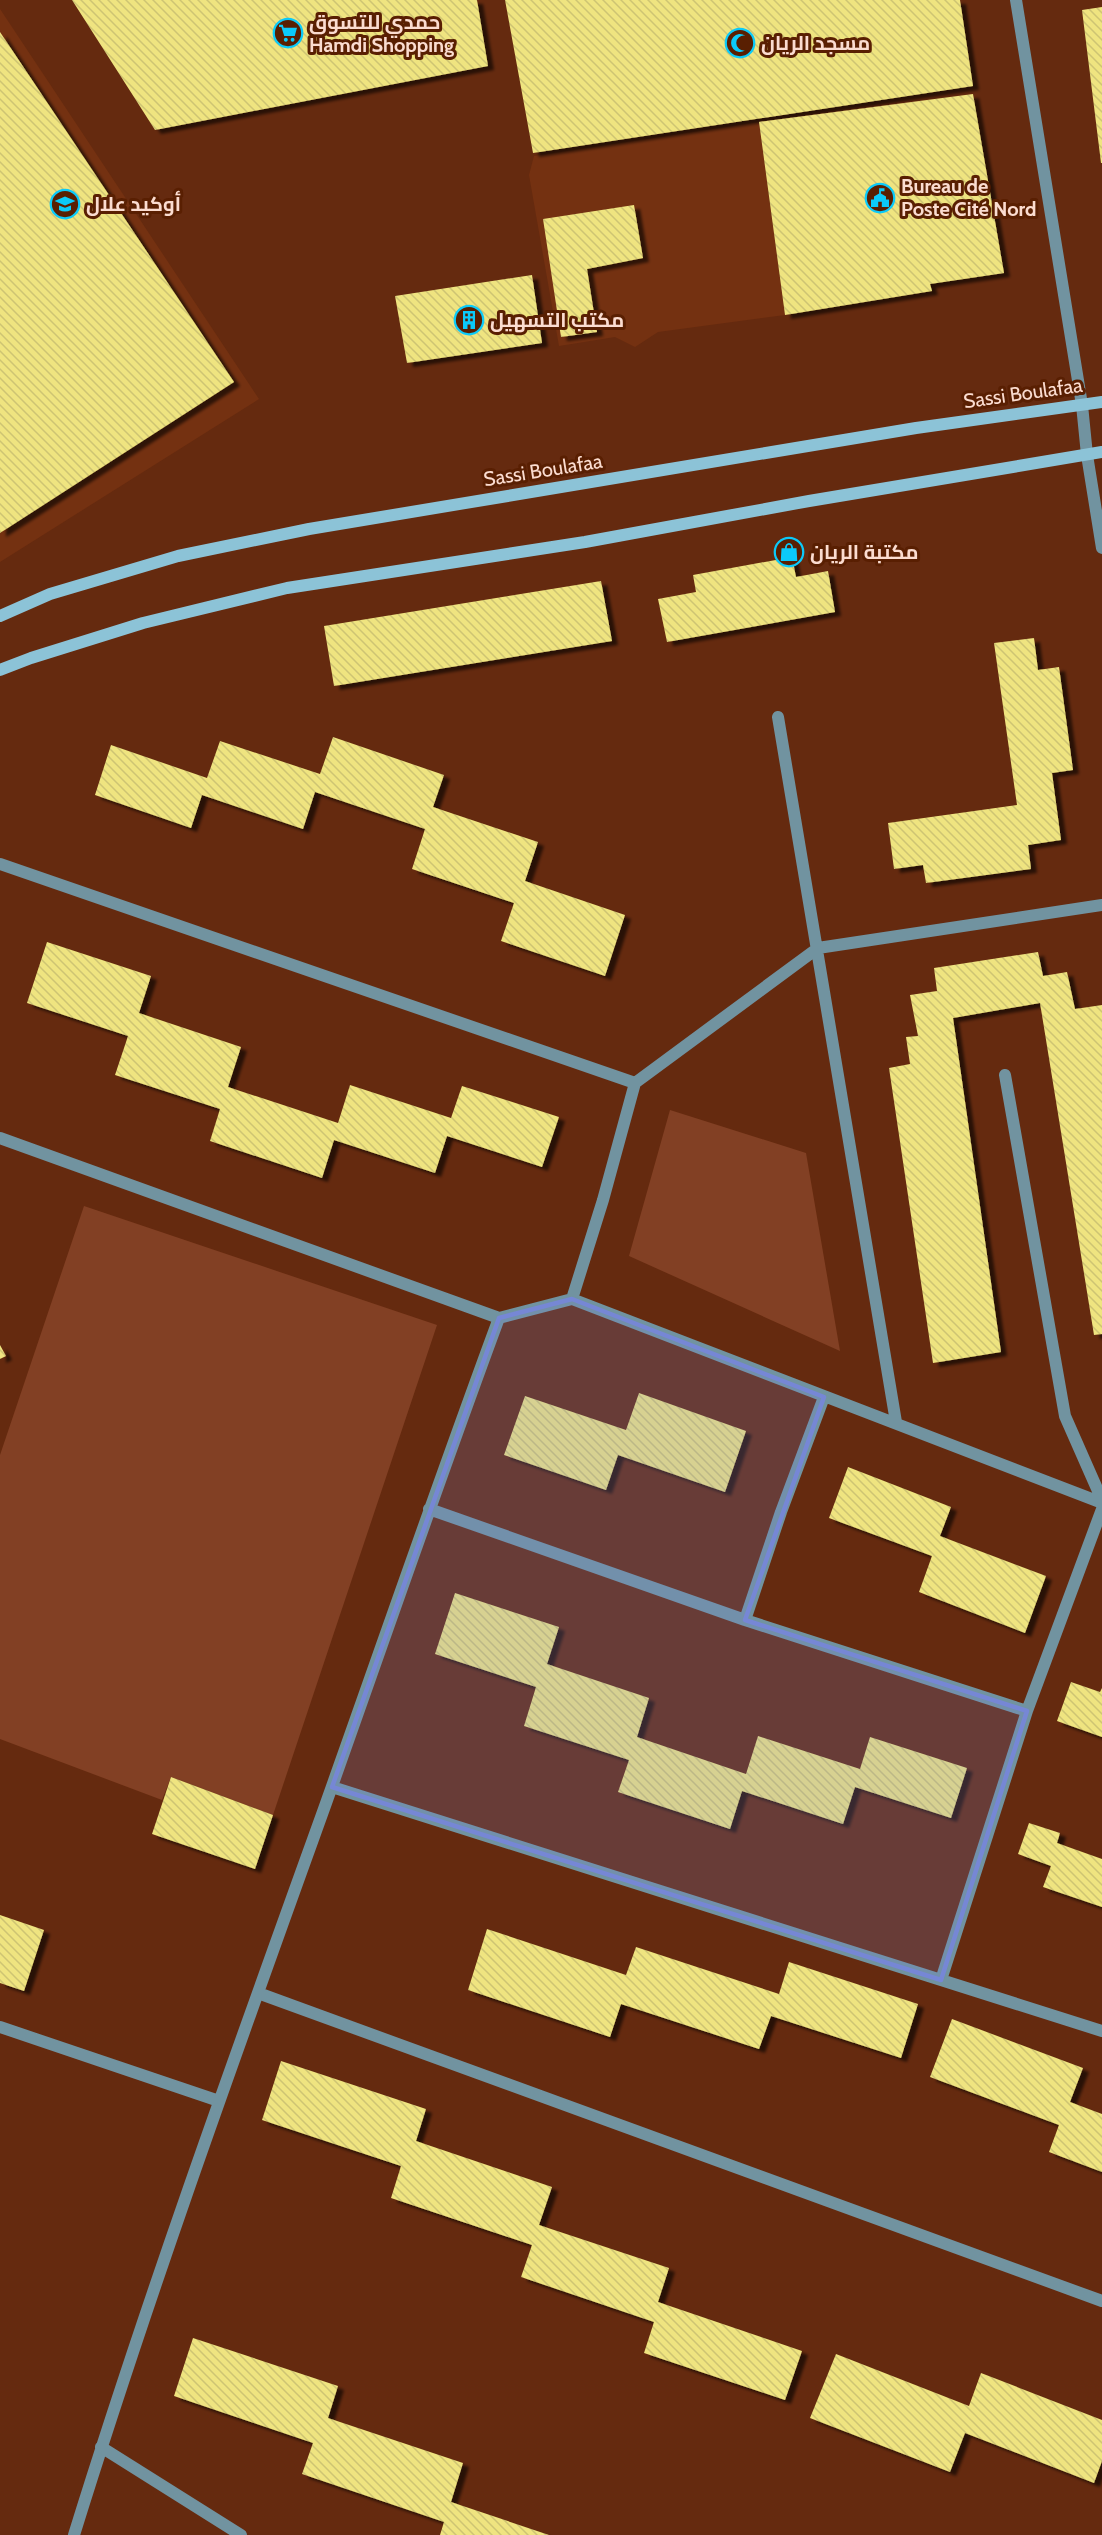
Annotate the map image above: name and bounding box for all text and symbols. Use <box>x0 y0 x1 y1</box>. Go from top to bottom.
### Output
place label: حمدي للتسوق Hamdi Shopping <box>309 10 454 57</box>
supermarket icon: حمدي للتسوق Hamdi Shopping <box>272 17 304 49</box>
mosque icon: مسجد الريان <box>724 27 756 59</box>
place label: مسجد الريان <box>761 31 870 55</box>
place label: Bureau de Poste Cité Nord <box>901 174 1036 221</box>
public building icon: Bureau de Poste Cité Nord <box>864 182 896 214</box>
school or university icon: أوكيد علال <box>49 188 81 220</box>
place label: أوكيد علال <box>86 190 181 216</box>
building icon: مكتب التسهيل <box>453 304 485 336</box>
place label: مكتب التسهيل <box>490 308 624 333</box>
street label: Sassi Boulafaa <box>962 373 1084 413</box>
street label: Sassi Boulafaa <box>482 449 604 491</box>
shop icon: مكتبة الريان <box>773 536 805 568</box>
place label: مكتبة الريان <box>810 540 918 564</box>

